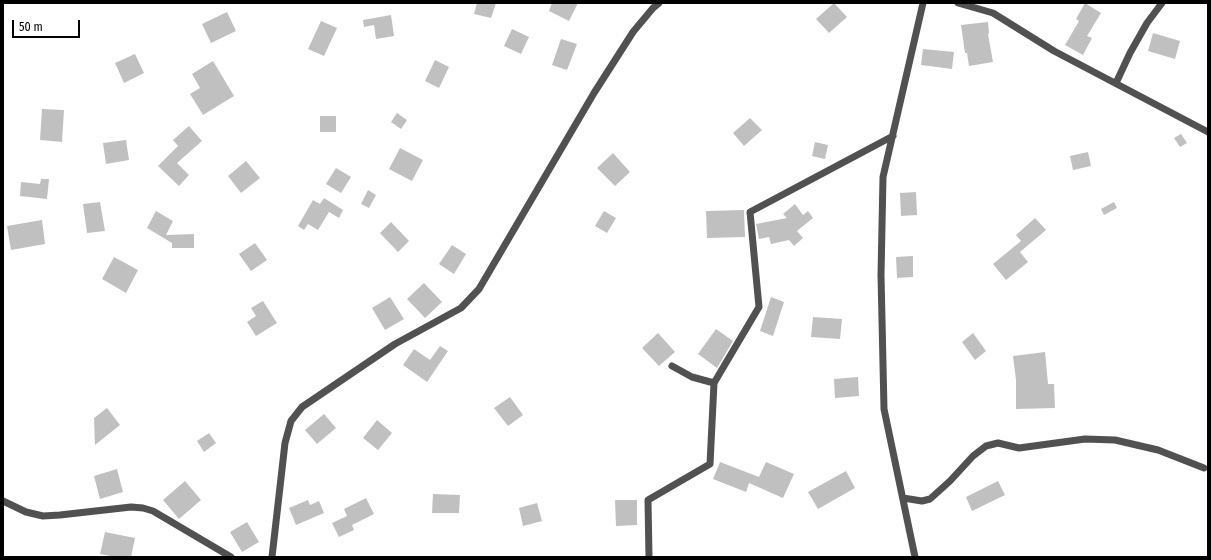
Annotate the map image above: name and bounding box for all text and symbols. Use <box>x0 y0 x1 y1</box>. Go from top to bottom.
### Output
scale bar <box>14 12 82 38</box>
text: 50 m <box>19 20 43 34</box>

